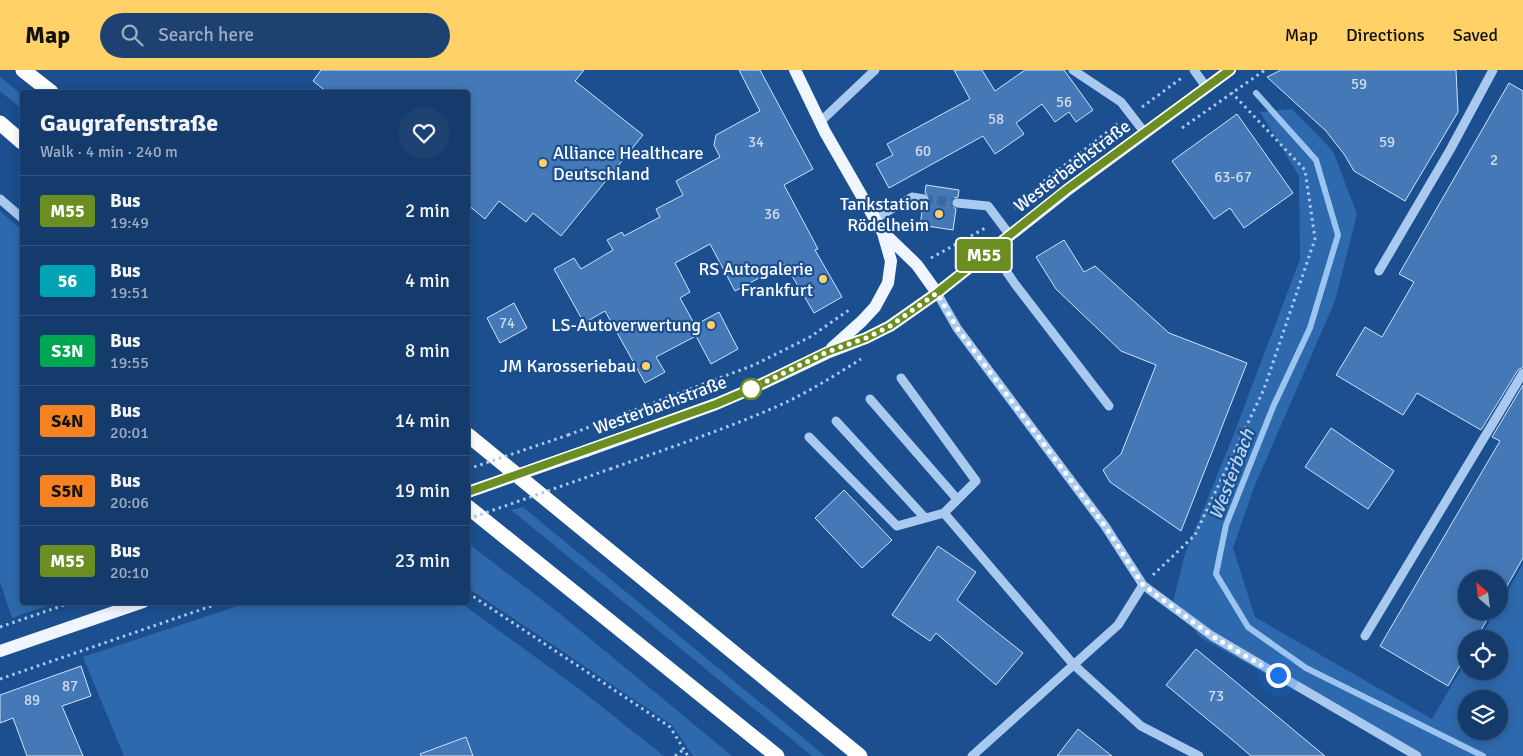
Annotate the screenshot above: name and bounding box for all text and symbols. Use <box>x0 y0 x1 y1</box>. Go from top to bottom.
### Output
search box <box>100 13 450 58</box>
text: Map <box>25 20 70 50</box>
icon: search <box>118 21 146 49</box>
text: Search here <box>158 23 254 47</box>
text: Map <box>1285 24 1318 46</box>
text: Directions <box>1346 24 1425 46</box>
text: Saved <box>1453 24 1498 46</box>
house number: 59 <box>1351 75 1367 93</box>
house number: 56 <box>1056 93 1072 111</box>
button: heart <box>398 107 450 159</box>
text: Gaugrafenstraße <box>40 108 218 138</box>
house number: 58 <box>988 110 1004 128</box>
street label: Westerbachstraße <box>1009 115 1135 217</box>
house number: 34 <box>748 133 764 151</box>
house number: 59 <box>1379 133 1395 151</box>
text: Walk · 4 min · 240 m <box>40 142 178 162</box>
place label: Alliance Healthcare Deutschland <box>553 142 704 185</box>
house number: 60 <box>915 142 931 160</box>
house number: 2 <box>1490 151 1498 169</box>
marker: Alliance Healthcare Deutschland <box>537 157 549 169</box>
house number: 63-67 <box>1214 168 1252 186</box>
text: Bus <box>110 189 141 213</box>
place label: Tankstation Rödelheim <box>840 193 929 236</box>
text: 2 min <box>405 199 450 223</box>
text: M55 <box>50 200 85 222</box>
house number: 36 <box>764 205 780 223</box>
marker: Tankstation Rödelheim <box>933 208 945 220</box>
text: 19:49 <box>110 213 149 233</box>
line badge: M55 <box>955 239 1013 271</box>
text: M55 <box>967 244 1001 266</box>
place label: RS Autogalerie Frankfurt <box>699 258 813 301</box>
text: Bus <box>110 259 141 283</box>
text: 4 min <box>405 269 450 293</box>
text: 56 <box>58 270 77 292</box>
marker: RS Autogalerie Frankfurt <box>817 273 829 285</box>
text: 19:51 <box>110 283 149 303</box>
house number: 74 <box>499 314 515 332</box>
place label: LS-Autoverwertung <box>551 314 701 336</box>
marker: LS-Autoverwertung <box>705 319 717 331</box>
text: Bus <box>110 329 141 353</box>
text: 8 min <box>405 339 450 363</box>
text: S3N <box>51 340 84 362</box>
text: 19:55 <box>110 353 149 373</box>
place label: JM Karosseriebau <box>500 355 636 377</box>
marker: JM Karosseriebau <box>640 360 652 372</box>
street label: Westerbachstraße <box>590 371 730 439</box>
unlabelled marker <box>740 378 762 400</box>
text: Bus <box>110 399 141 423</box>
text: 14 min <box>395 409 450 433</box>
text: S4N <box>51 410 84 432</box>
text: 20:01 <box>110 423 149 443</box>
water label: Westerbach <box>1204 425 1260 523</box>
text: Bus <box>110 469 141 493</box>
text: 19 min <box>395 479 450 503</box>
text: S5N <box>51 480 84 502</box>
text: 20:06 <box>110 493 149 513</box>
text: Bus <box>110 539 141 563</box>
text: 23 min <box>395 549 450 573</box>
text: M55 <box>50 550 85 572</box>
text: 20:10 <box>110 563 149 583</box>
north arrow <box>1458 570 1508 620</box>
map controls <box>1458 570 1508 740</box>
button: locate <box>1458 630 1508 680</box>
your location <box>1266 663 1291 688</box>
house number: 87 <box>62 677 78 695</box>
house number: 73 <box>1208 687 1224 705</box>
button: layers <box>1458 690 1508 740</box>
house number: 89 <box>24 691 40 709</box>

